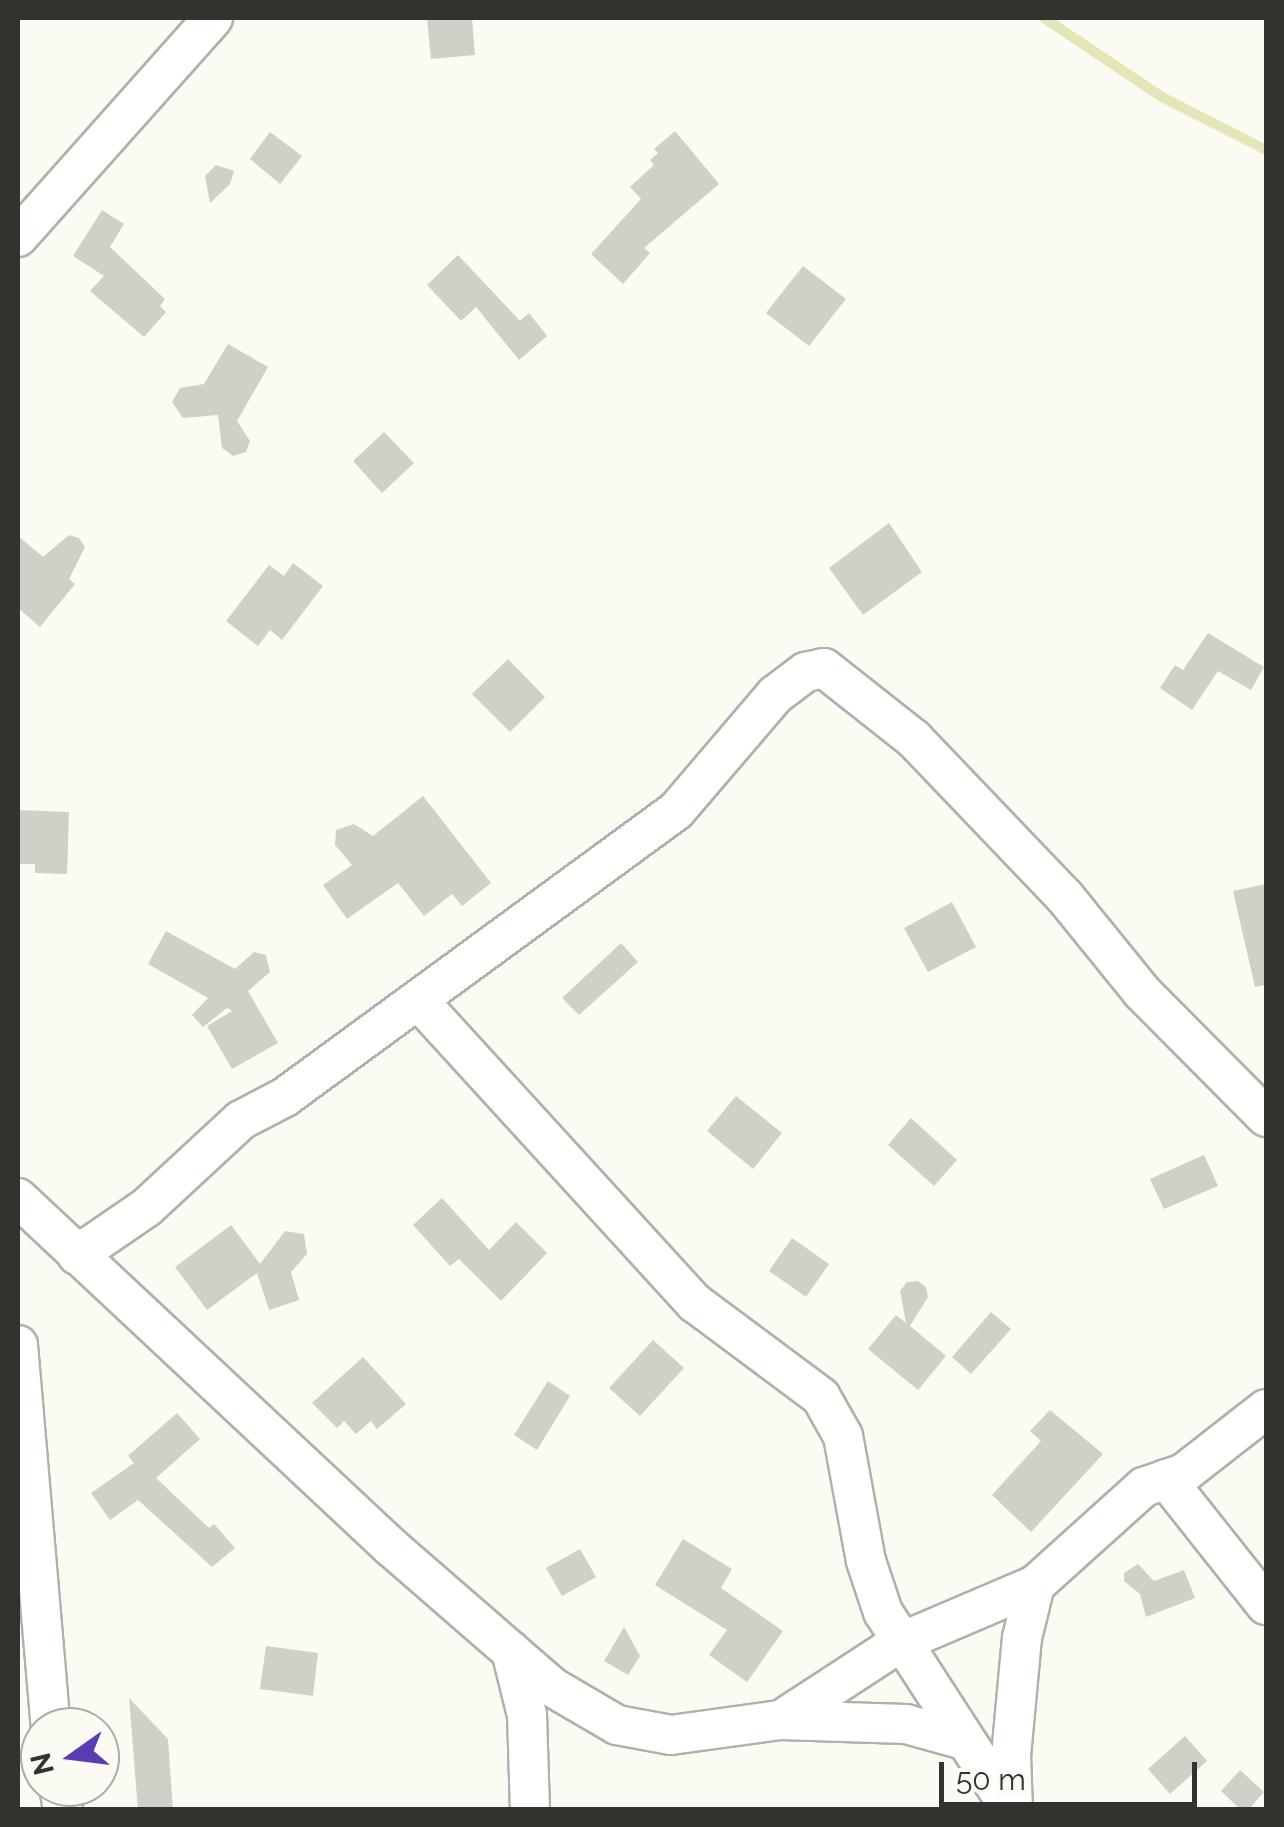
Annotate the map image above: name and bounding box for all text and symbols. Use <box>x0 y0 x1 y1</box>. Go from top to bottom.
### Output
north arrow <box>20 1707 120 1807</box>
scale bar <box>944 1742 1202 1804</box>
text: N <box>24 1750 61 1778</box>
text: 50 m <box>956 1762 1026 1797</box>

